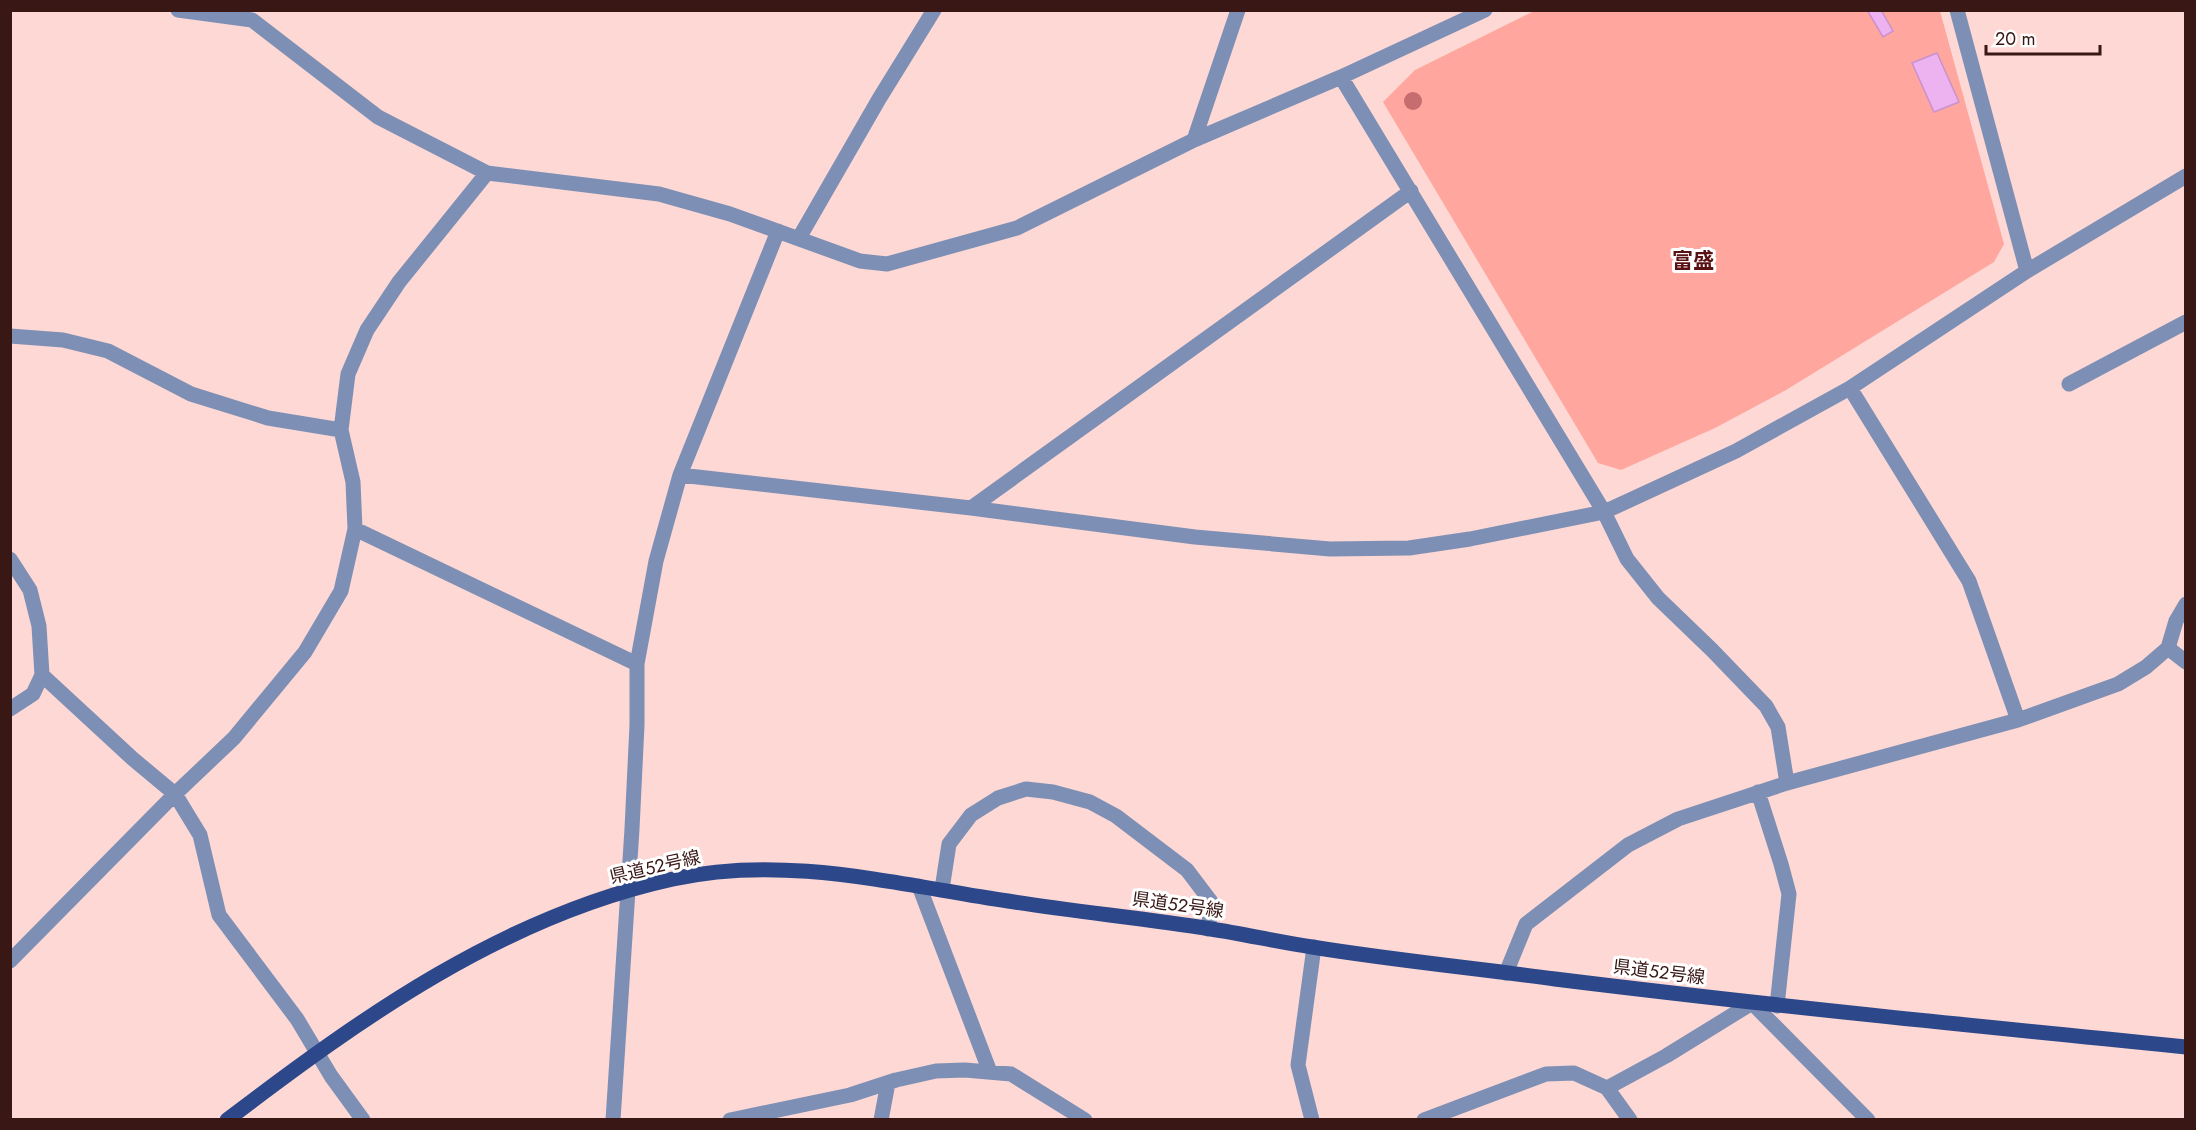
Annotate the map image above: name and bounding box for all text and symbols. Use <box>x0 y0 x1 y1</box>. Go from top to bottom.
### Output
scale bar <box>1986 18 2100 56</box>
text: 20 m <box>1995 26 2035 52</box>
district label: 富盛 <box>1672 246 1714 276</box>
street label: 県道52号線 <box>607 844 703 890</box>
street label: 県道52号線 <box>1130 886 1226 924</box>
street label: 県道52号線 <box>1612 953 1706 991</box>

